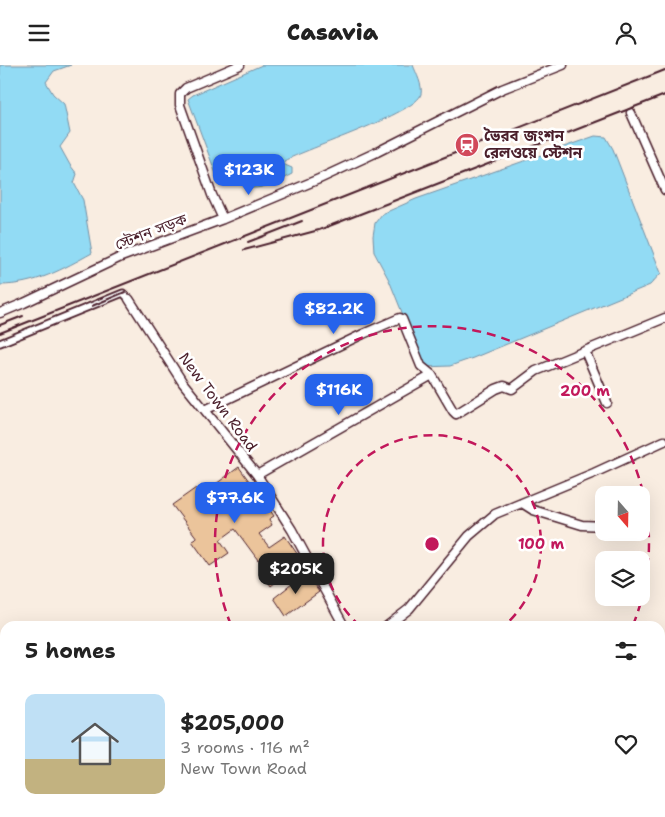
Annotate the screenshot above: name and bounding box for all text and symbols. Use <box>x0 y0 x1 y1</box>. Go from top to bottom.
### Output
text: Casavia <box>287 18 378 47</box>
icon: menu <box>25 19 53 47</box>
icon: person <box>612 19 640 47</box>
place label: ভৈরব জংশন রেলওয়ে স্টেশন <box>483 126 583 163</box>
station icon: ভৈরব জংশন রেলওয়ে স্টেশন <box>454 132 480 158</box>
pin: $123K <box>214 153 284 196</box>
text: $123K <box>224 159 274 180</box>
street label: স্টেশন সড়ক <box>112 209 191 255</box>
pin: $82.2K <box>293 293 375 335</box>
text: $82.2K <box>304 298 364 319</box>
street label: New Town Road <box>174 348 262 456</box>
pin: $116K <box>304 373 374 416</box>
text: $116K <box>316 379 362 400</box>
text: 200 m <box>560 381 610 401</box>
pin: $77.6K <box>194 481 276 524</box>
north arrow <box>595 486 650 541</box>
map controls <box>595 486 650 606</box>
text: $77.6K <box>206 487 264 508</box>
text: 100 m <box>518 534 564 554</box>
centre of rings <box>423 535 441 553</box>
button: layers <box>595 551 650 606</box>
pin: $205K <box>261 553 331 595</box>
text: $205K <box>269 558 323 579</box>
text: 5 homes <box>25 637 116 665</box>
icon: filters <box>612 637 640 665</box>
text: $205,000 <box>180 709 284 737</box>
icon: home <box>65 714 125 774</box>
icon: heart <box>612 730 640 758</box>
text: 3 rooms · 116 m² <box>180 737 310 758</box>
text: New Town Road <box>180 758 307 779</box>

